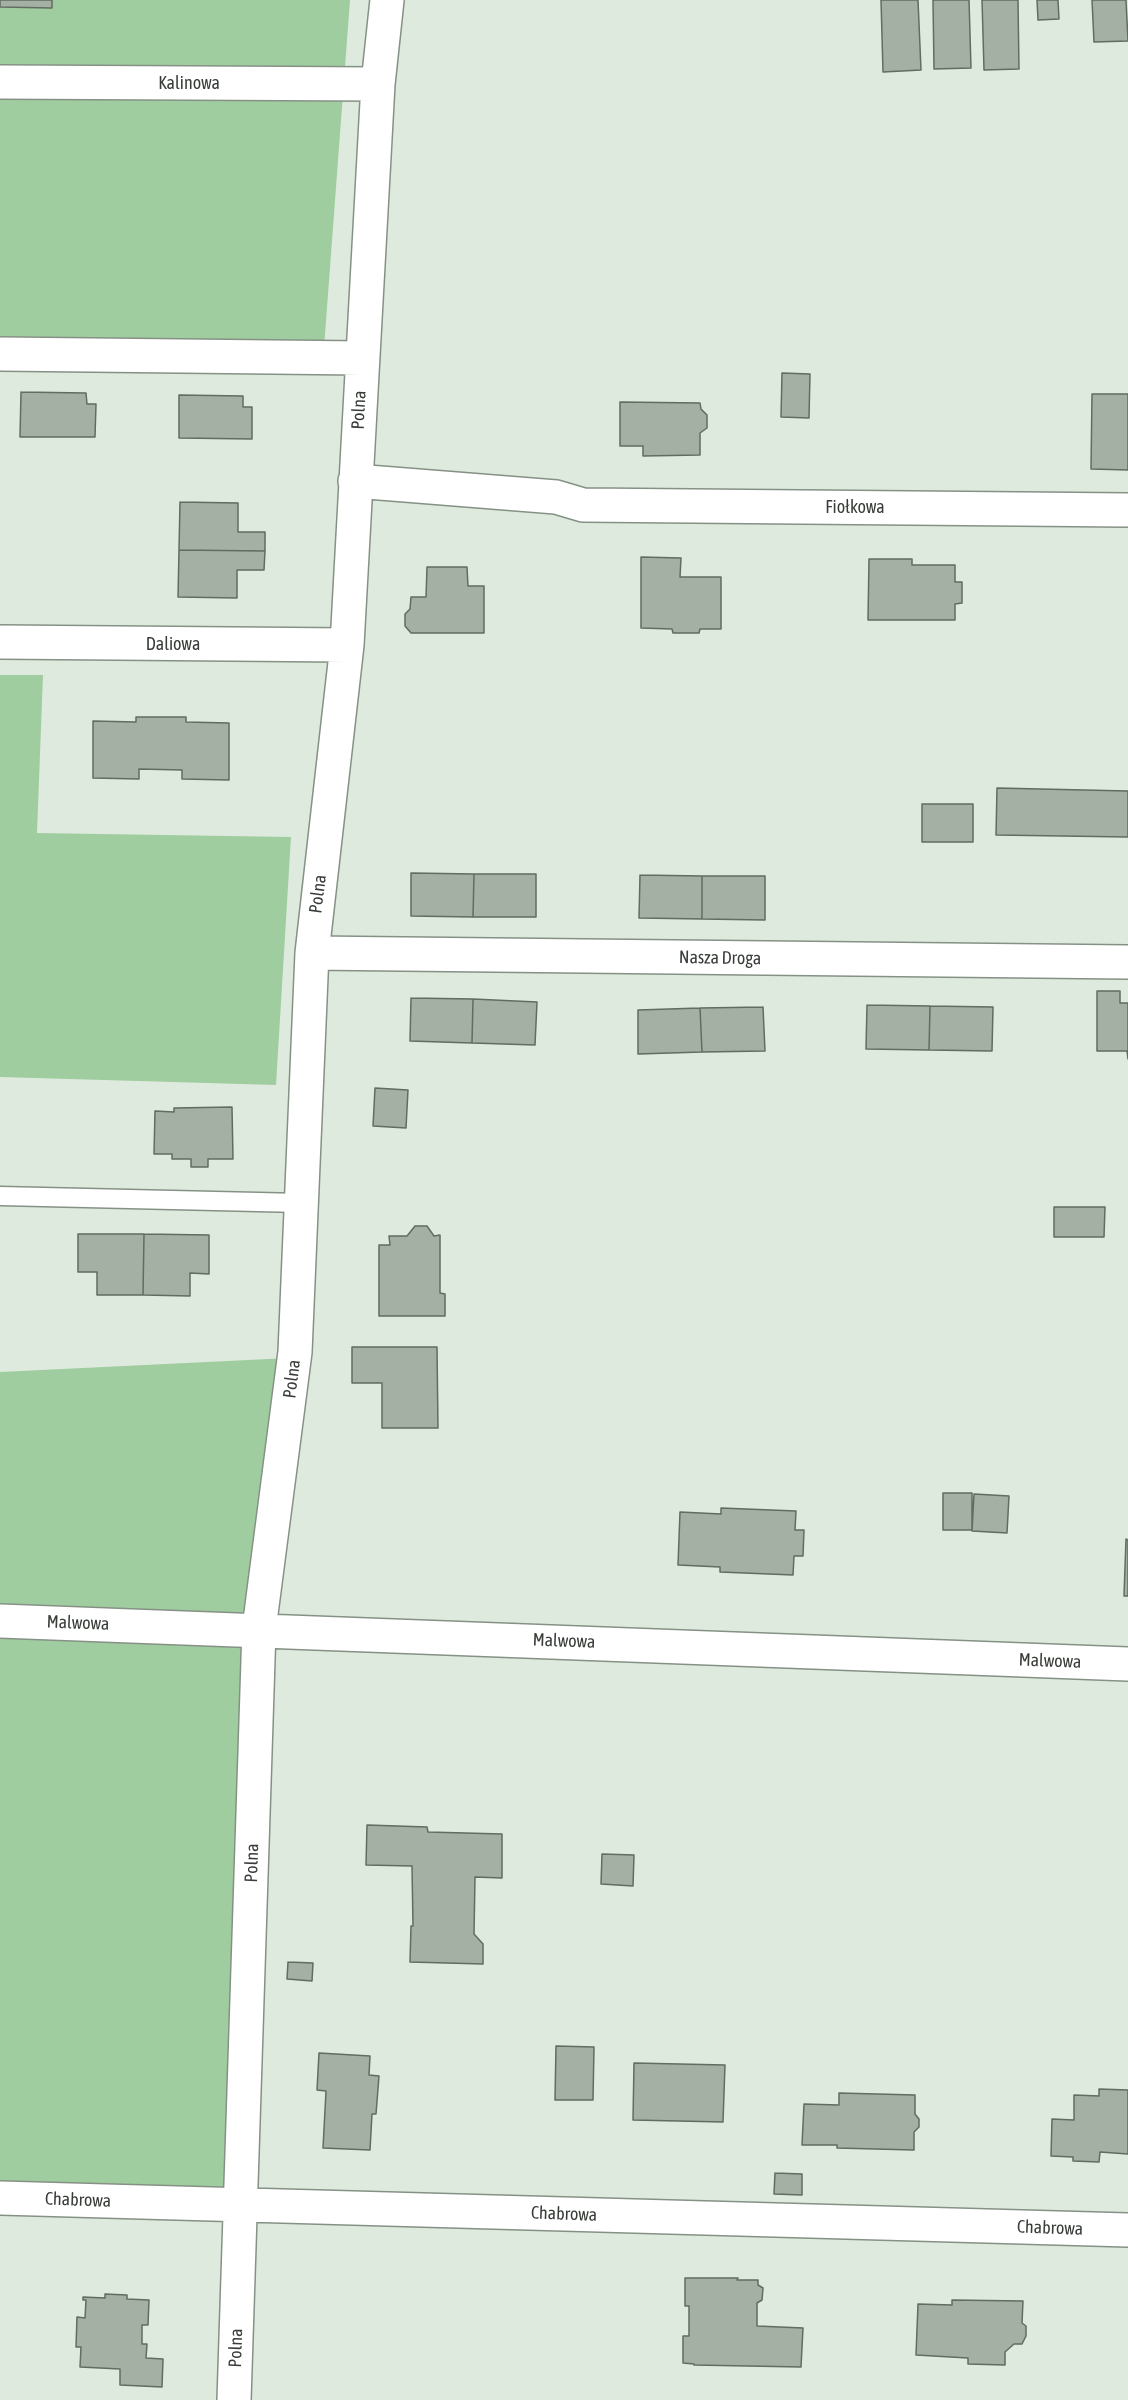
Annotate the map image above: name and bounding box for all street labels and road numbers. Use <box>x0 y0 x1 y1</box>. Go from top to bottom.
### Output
street label: Kalinowa <box>158 72 220 94</box>
street label: Polna <box>347 390 371 430</box>
street label: Fiołkowa <box>825 496 885 518</box>
street label: Daliowa <box>146 633 200 655</box>
street label: Polna <box>305 873 331 915</box>
street label: Nasza Droga <box>679 946 761 970</box>
street label: Polna <box>279 1358 305 1400</box>
street label: Malwowa <box>46 1611 110 1635</box>
street label: Malwowa <box>532 1629 596 1653</box>
street label: Malwowa <box>1018 1649 1082 1673</box>
street label: Polna <box>241 1843 263 1883</box>
street label: Chabrowa <box>45 2188 111 2212</box>
street label: Chabrowa <box>531 2202 597 2226</box>
street label: Chabrowa <box>1017 2216 1083 2240</box>
street label: Polna <box>225 2328 247 2368</box>

